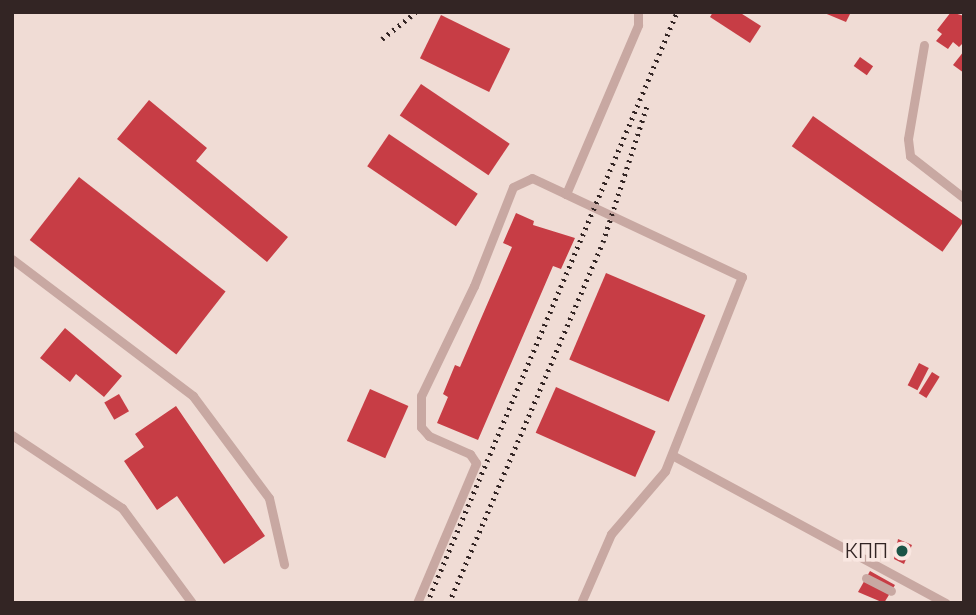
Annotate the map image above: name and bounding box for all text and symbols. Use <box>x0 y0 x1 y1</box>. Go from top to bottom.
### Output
place label: КПП <box>845 538 888 564</box>
marker: КПП <box>894 543 910 559</box>

